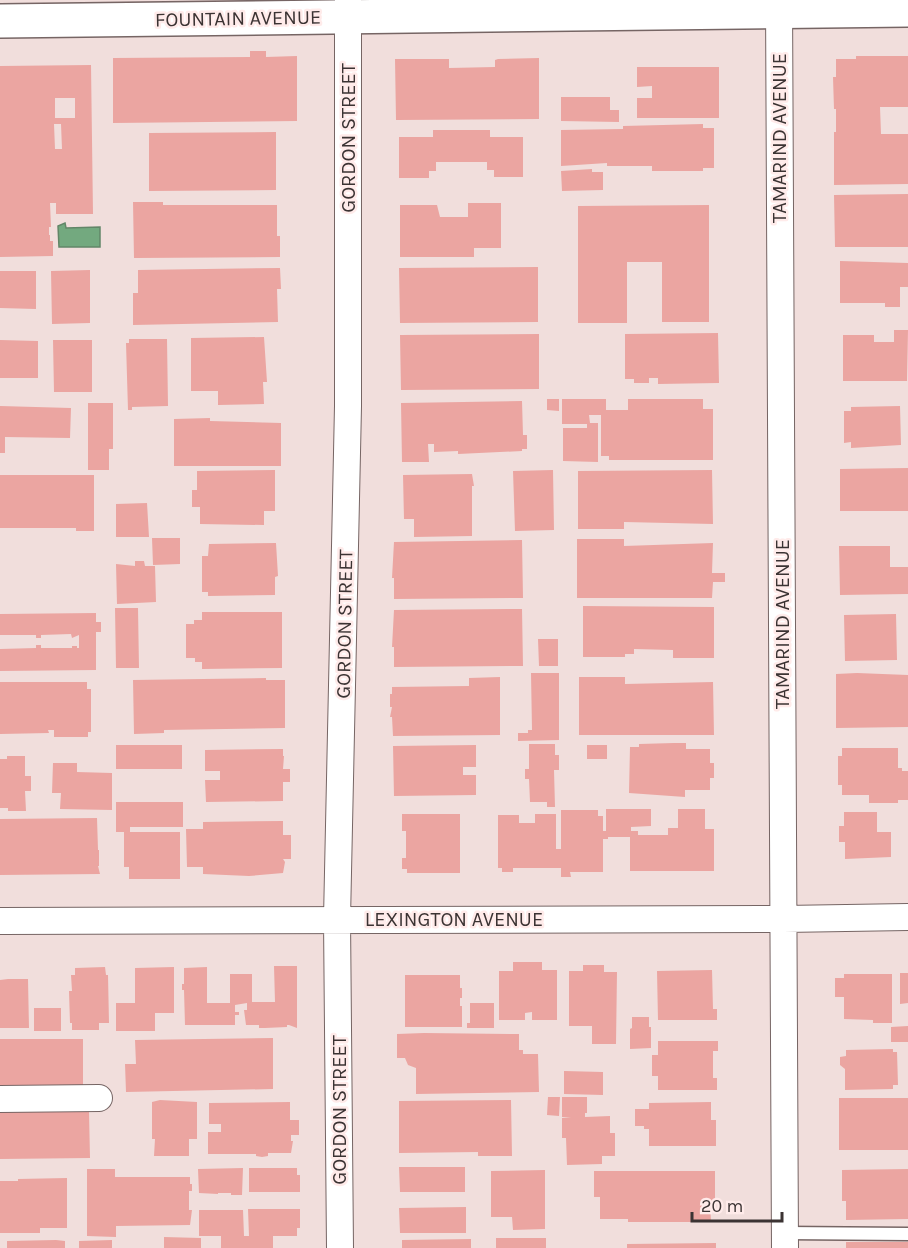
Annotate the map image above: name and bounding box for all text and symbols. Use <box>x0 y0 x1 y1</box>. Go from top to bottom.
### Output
street label: FOUNTAIN AVENUE <box>155 6 321 31</box>
street label: TAMARIND AVENUE <box>768 53 791 223</box>
street label: GORDON STREET <box>337 63 360 213</box>
street label: TAMARIND AVENUE <box>771 539 794 709</box>
street label: GORDON STREET <box>332 549 357 699</box>
street label: LEXINGTON AVENUE <box>365 908 543 931</box>
street label: GORDON STREET <box>328 1035 351 1185</box>
scale bar <box>692 1185 782 1223</box>
text: 20 m <box>701 1195 743 1217</box>

